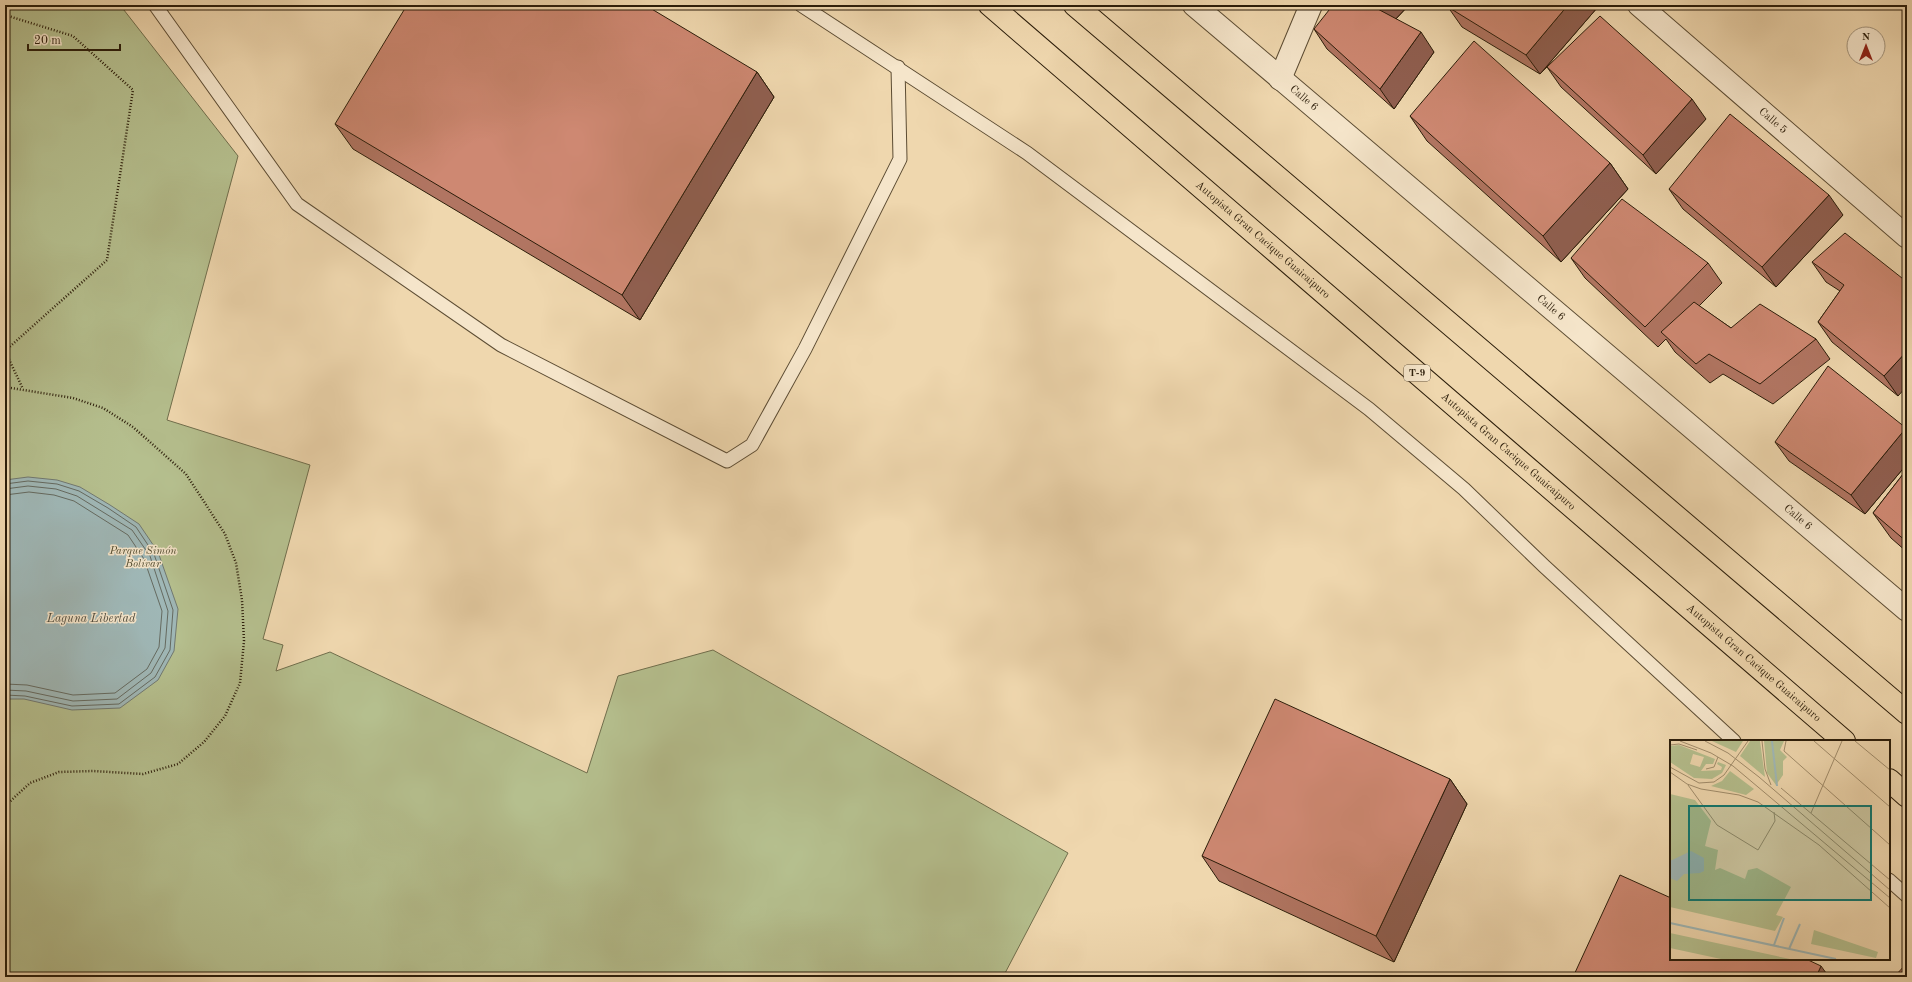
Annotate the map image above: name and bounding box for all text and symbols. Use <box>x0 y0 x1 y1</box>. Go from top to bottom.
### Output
scale bar <box>28 26 120 52</box>
north arrow <box>1846 26 1886 66</box>
text: N <box>1862 32 1871 43</box>
text: 20 m <box>34 35 61 47</box>
street label: Calle 6 <box>1288 83 1320 113</box>
street label: Calle 5 <box>1757 106 1789 136</box>
street label: Autopista Gran Cacique Guaicaipuro <box>1193 179 1332 301</box>
street label: Calle 6 <box>1535 293 1567 323</box>
road number: T-9 <box>1404 365 1430 381</box>
street label: Autopista Gran Cacique Guaicaipuro <box>1439 391 1577 512</box>
street label: Calle 6 <box>1782 502 1814 532</box>
park label: Parque Simón Bolívar <box>108 546 177 570</box>
street label: Autopista Gran Cacique Guaicaipuro <box>1684 602 1823 724</box>
water label: Laguna Libertad <box>46 613 136 625</box>
inset map <box>1670 740 1890 960</box>

